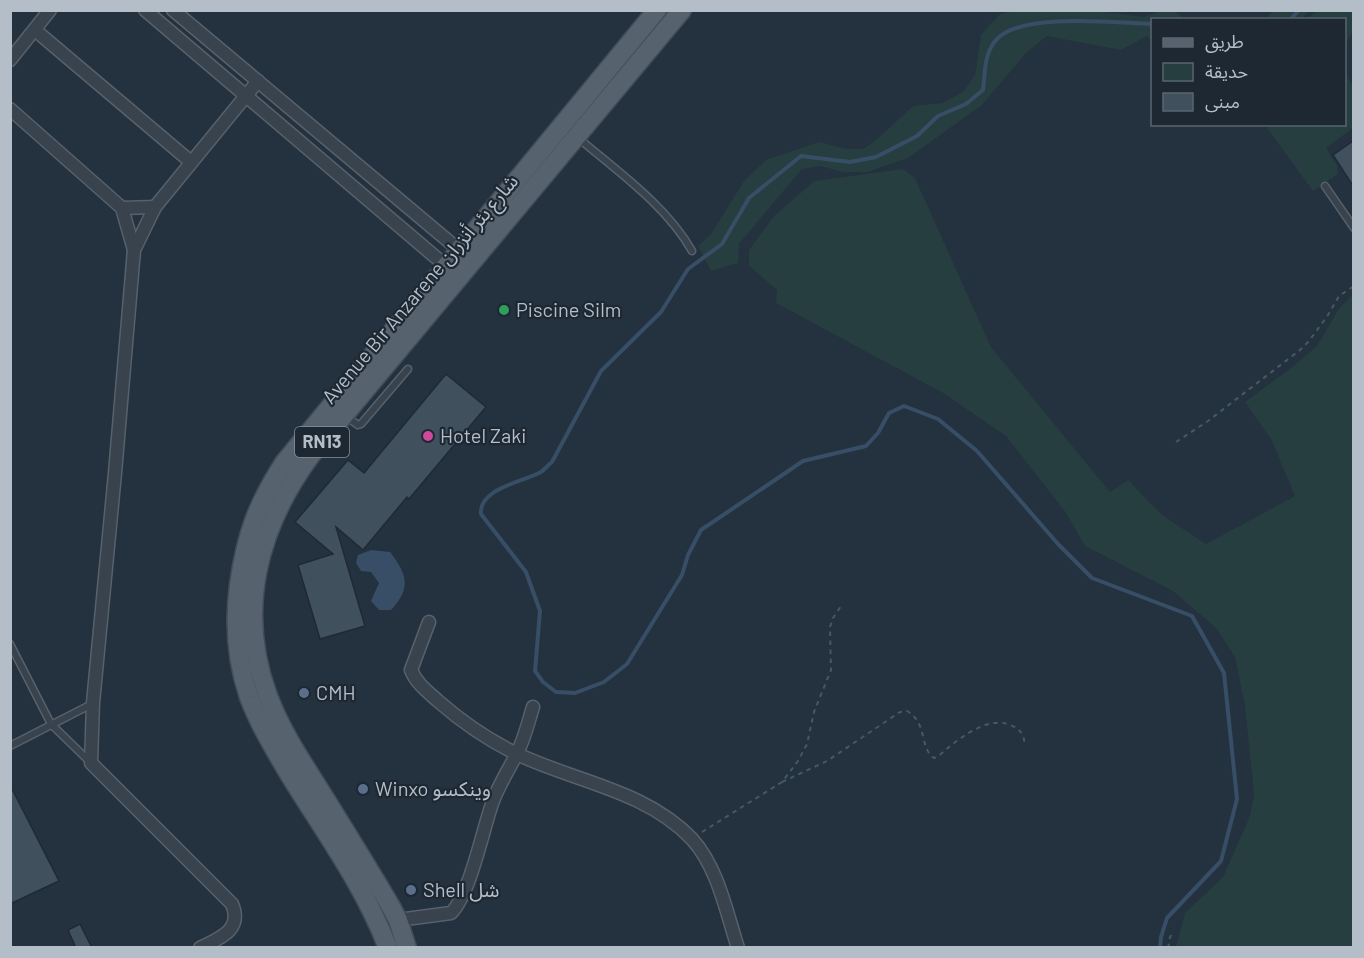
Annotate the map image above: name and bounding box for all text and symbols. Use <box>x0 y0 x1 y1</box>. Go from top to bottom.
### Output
legend <box>1151 18 1346 126</box>
text: طريق <box>1205 30 1244 53</box>
text: حديقة <box>1205 60 1248 82</box>
text: مبنى <box>1205 90 1240 113</box>
street label: Avenue Bir Anzarene شارع بئر أنزران <box>316 169 525 411</box>
place label: Piscine Silm <box>516 297 621 321</box>
marker: Piscine Silm <box>497 303 511 317</box>
place label: Hotel Zaki <box>440 423 526 447</box>
road number: RN13 <box>295 427 349 457</box>
marker: Hotel Zaki <box>421 429 435 443</box>
place label: CMH <box>316 680 356 704</box>
marker: CMH <box>297 686 311 700</box>
place label: Winxo وينكسو <box>375 776 491 801</box>
marker: Winxo وينكسو <box>356 782 370 796</box>
place label: Shell شل <box>423 877 499 902</box>
marker: Shell شل <box>404 883 418 897</box>

